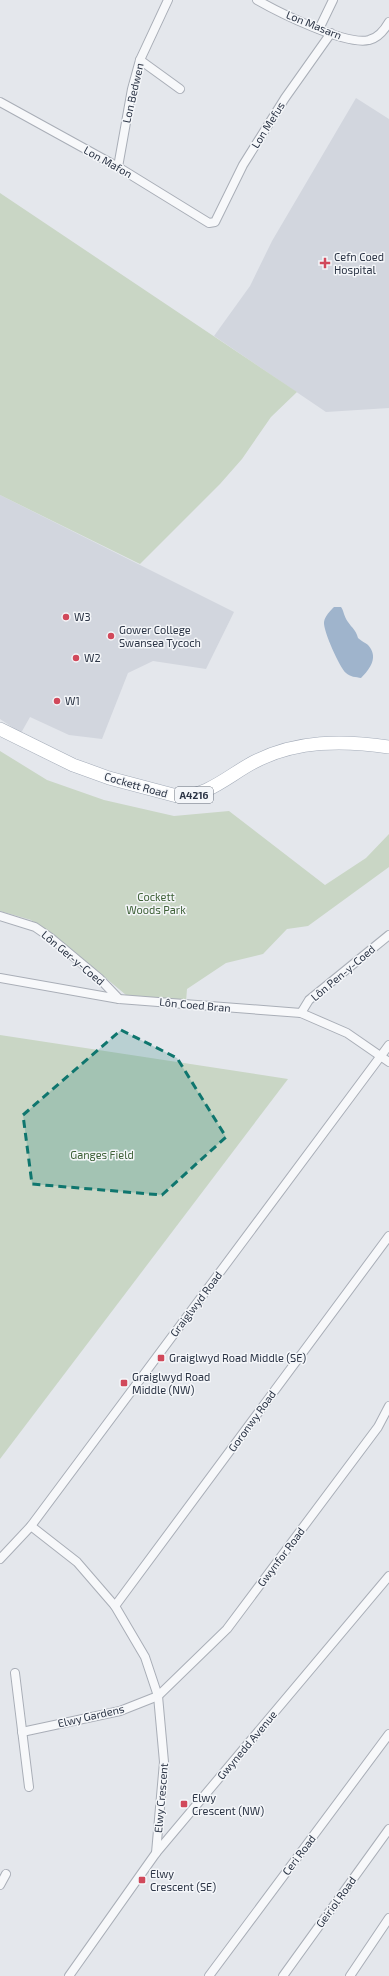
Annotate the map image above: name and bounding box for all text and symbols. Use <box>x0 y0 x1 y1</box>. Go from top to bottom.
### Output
street label: Lon Masarn <box>284 7 344 42</box>
street label: Lon Bedwen <box>119 62 146 124</box>
street label: Lon Mefus <box>248 99 287 150</box>
street label: Lon Mafon <box>82 143 135 180</box>
place label: Cefn Coed Hospital <box>334 250 384 276</box>
marker: Cefn Coed Hospital <box>319 257 331 269</box>
place label: W3 <box>74 610 91 623</box>
marker: W3 <box>61 612 71 622</box>
place label: Gower College Swansea Tycoch <box>119 623 201 649</box>
marker: Gower College Swansea Tycoch <box>106 631 116 641</box>
place label: W2 <box>84 651 101 664</box>
marker: W2 <box>71 653 81 663</box>
place label: W1 <box>65 694 80 707</box>
marker: W1 <box>52 696 62 706</box>
street label: Cockett Road <box>103 769 169 800</box>
road number: A4216 <box>175 787 213 803</box>
park label: Cockett Woods Park <box>126 890 186 916</box>
street label: Lôn Ger-y-Coed <box>39 928 107 988</box>
street label: Lôn Pen-y-Coed <box>308 942 377 1003</box>
street label: Lôn Coed Bran <box>159 995 231 1014</box>
park label: Ganges Field <box>70 1148 134 1161</box>
street label: Graiglwyd Road <box>167 1269 224 1339</box>
place label: Graiglwyd Road Middle (SE) <box>169 1351 306 1364</box>
marker: Graiglwyd Road Middle (SE) <box>156 1353 166 1363</box>
place label: Graiglwyd Road Middle (NW) <box>132 1370 210 1396</box>
marker: Graiglwyd Road Middle (NW) <box>119 1378 129 1388</box>
street label: Goronwy Road <box>225 1388 278 1454</box>
street label: Gwynfor Road <box>254 1525 307 1589</box>
street label: Elwy Gardens <box>56 1701 126 1729</box>
street label: Gwynedd Avenue <box>214 1708 279 1782</box>
street label: Elwy Crescent <box>151 1762 170 1833</box>
place label: Elwy Crescent (NW) <box>192 1791 264 1817</box>
marker: Elwy Crescent (NW) <box>179 1799 189 1809</box>
street label: Ceri Road <box>279 1832 318 1877</box>
place label: Elwy Crescent (SE) <box>150 1867 216 1893</box>
street label: Geiriol Road <box>313 1874 358 1930</box>
marker: Elwy Crescent (SE) <box>137 1875 147 1885</box>

